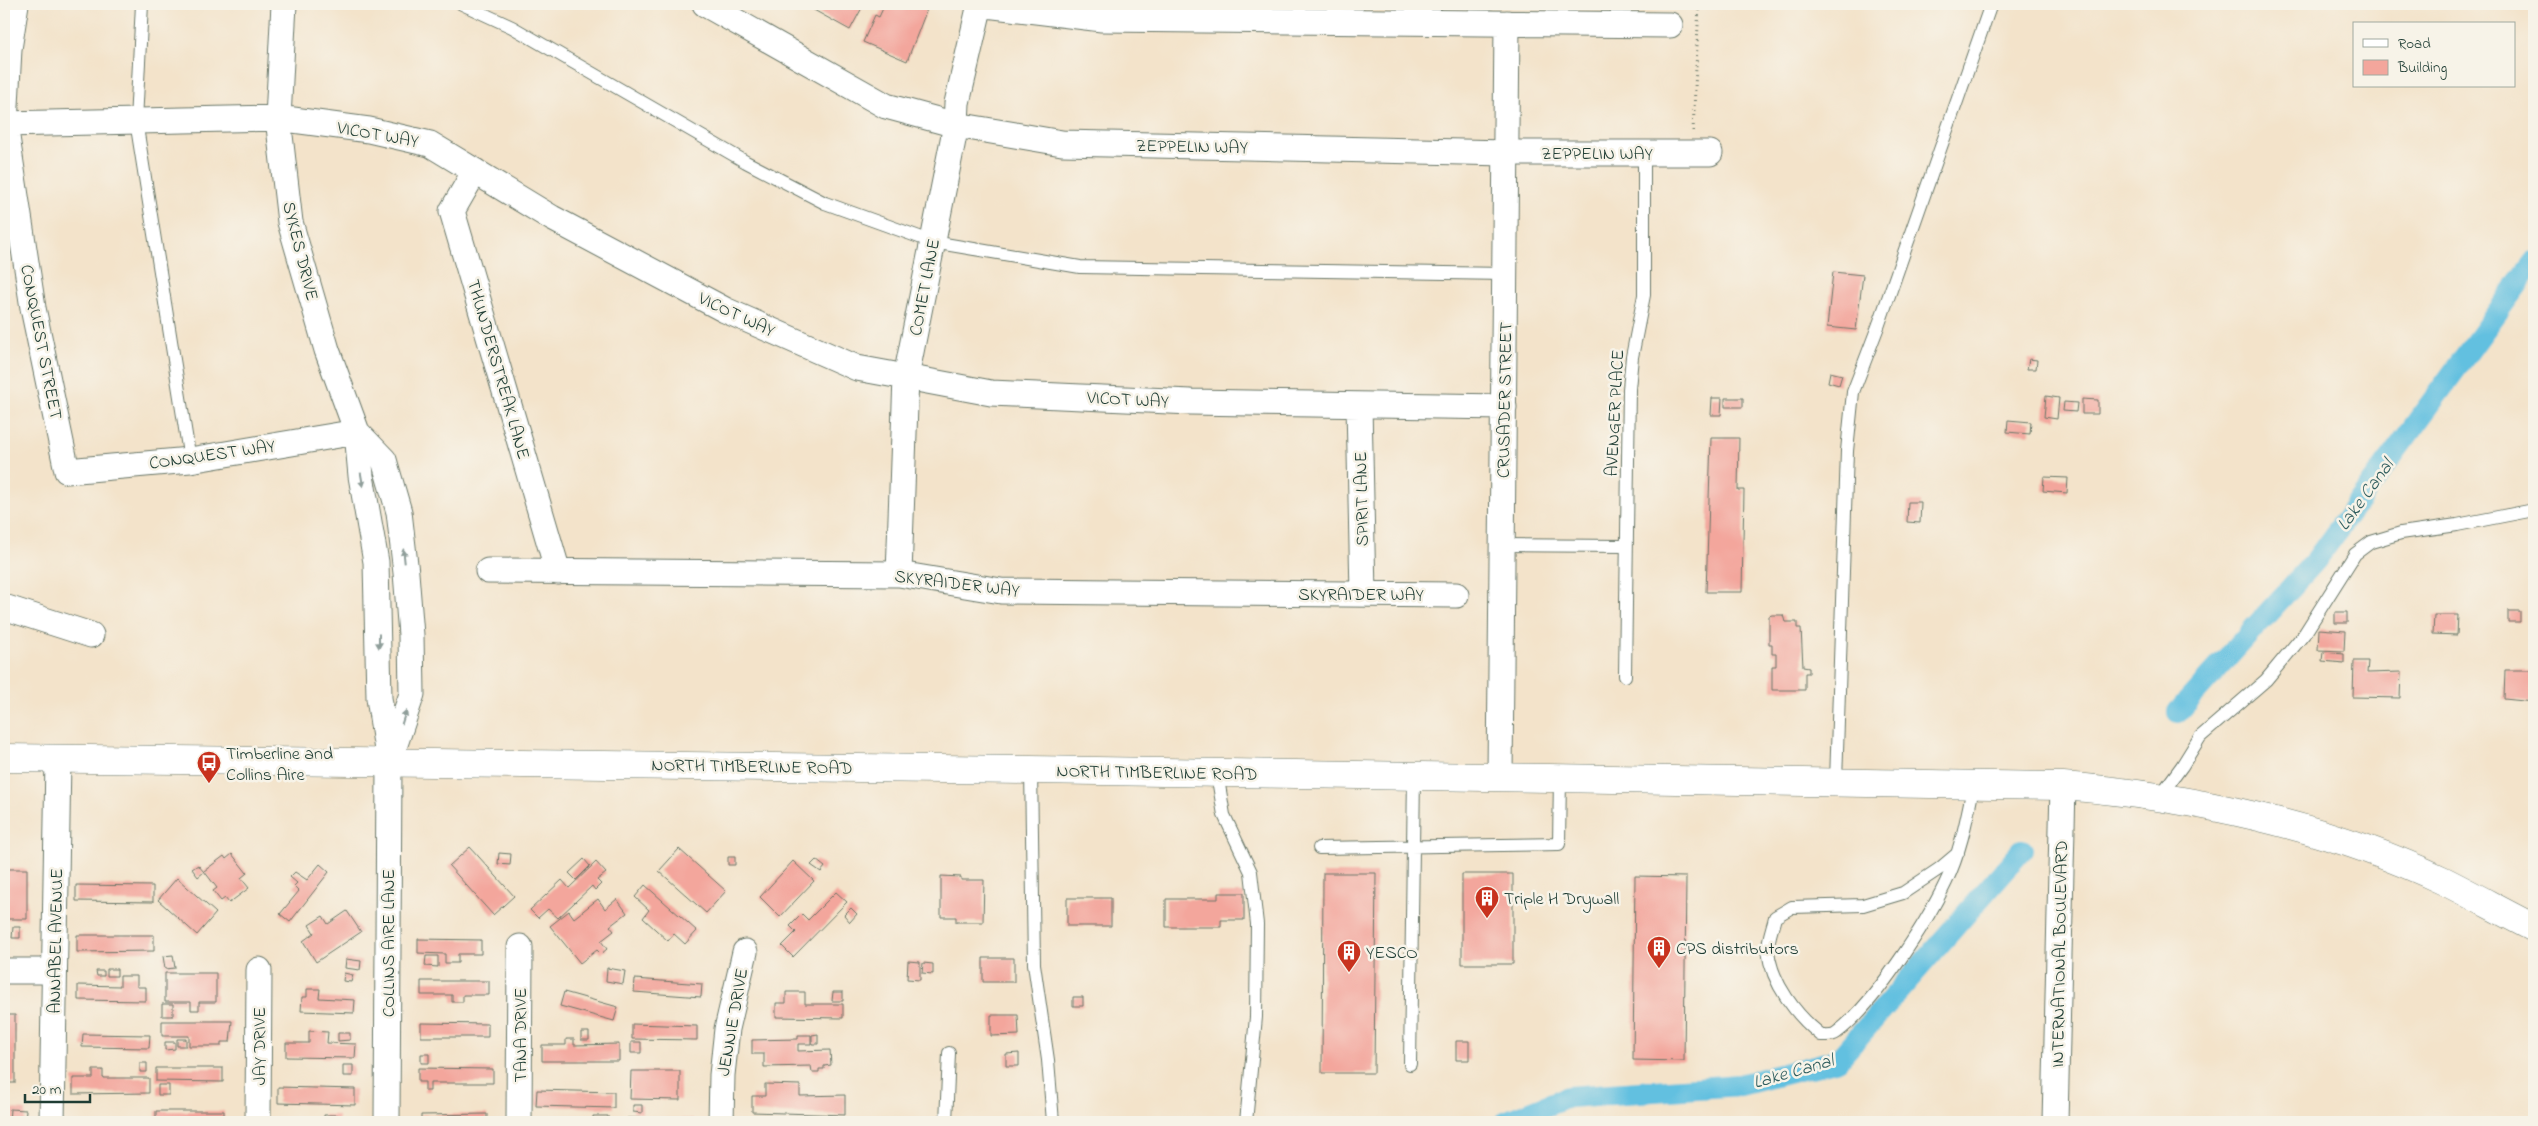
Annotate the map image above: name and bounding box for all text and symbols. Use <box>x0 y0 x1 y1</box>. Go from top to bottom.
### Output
legend <box>2353 22 2516 88</box>
text: Road <box>2398 33 2431 55</box>
text: Building <box>2397 57 2447 80</box>
street label: VICOT WAY <box>334 116 421 156</box>
street label: ZEPPELIN WAY <box>1136 134 1249 162</box>
street label: ZEPPELIN WAY <box>1541 142 1654 168</box>
street label: SYKES DRIVE <box>274 199 324 304</box>
street label: COMET LANE <box>904 236 948 338</box>
street label: CONQUEST STREET <box>12 263 68 422</box>
street label: THUNDERSTREAK LANE <box>459 276 535 463</box>
street label: VICOT WAY <box>693 286 779 345</box>
street label: CRUSADER STREET <box>1492 322 1520 478</box>
street label: AVENGER PLACE <box>1600 349 1632 477</box>
street label: VICOT WAY <box>1085 386 1170 416</box>
street label: CONQUEST WAY <box>148 434 278 478</box>
street label: SPIRIT LANE <box>1349 451 1377 547</box>
water label: Lake Canal <box>2331 452 2403 537</box>
one-way arrow <box>359 473 367 489</box>
one-way arrow <box>400 548 408 564</box>
street label: SKYRAIDER WAY <box>893 564 1021 606</box>
street label: SKYRAIDER WAY <box>1298 583 1425 609</box>
one-way arrow <box>375 634 383 650</box>
one-way arrow <box>400 709 408 724</box>
place label: Timberline and Collins Aire <box>226 742 333 789</box>
bus stop icon: Timberline and Collins Aire <box>196 750 222 784</box>
street label: NORTH TIMBERLINE ROAD <box>651 753 853 783</box>
street label: NORTH TIMBERLINE ROAD <box>1056 759 1258 789</box>
street label: INTERNATIONAL BOULEVARD <box>2046 840 2076 1068</box>
street label: ANNABEL AVENUE <box>43 868 71 1014</box>
street label: COLLINS AIRE LANE <box>377 869 403 1017</box>
building icon: Triple H Drywall <box>1474 885 1500 919</box>
place label: Triple H Drywall <box>1504 887 1619 913</box>
building icon: CPS distributors <box>1646 935 1672 969</box>
place label: CPS distributors <box>1676 937 1799 963</box>
building icon: YESCO <box>1336 939 1362 973</box>
place label: YESCO <box>1366 941 1418 967</box>
street label: JENNIE DRIVE <box>712 966 756 1078</box>
street label: TANA DRIVE <box>509 987 535 1082</box>
street label: JAY DRIVE <box>248 1007 274 1085</box>
water label: Lake Canal <box>1750 1047 1840 1097</box>
scale bar <box>25 1071 90 1103</box>
text: 20 m <box>32 1079 62 1101</box>

